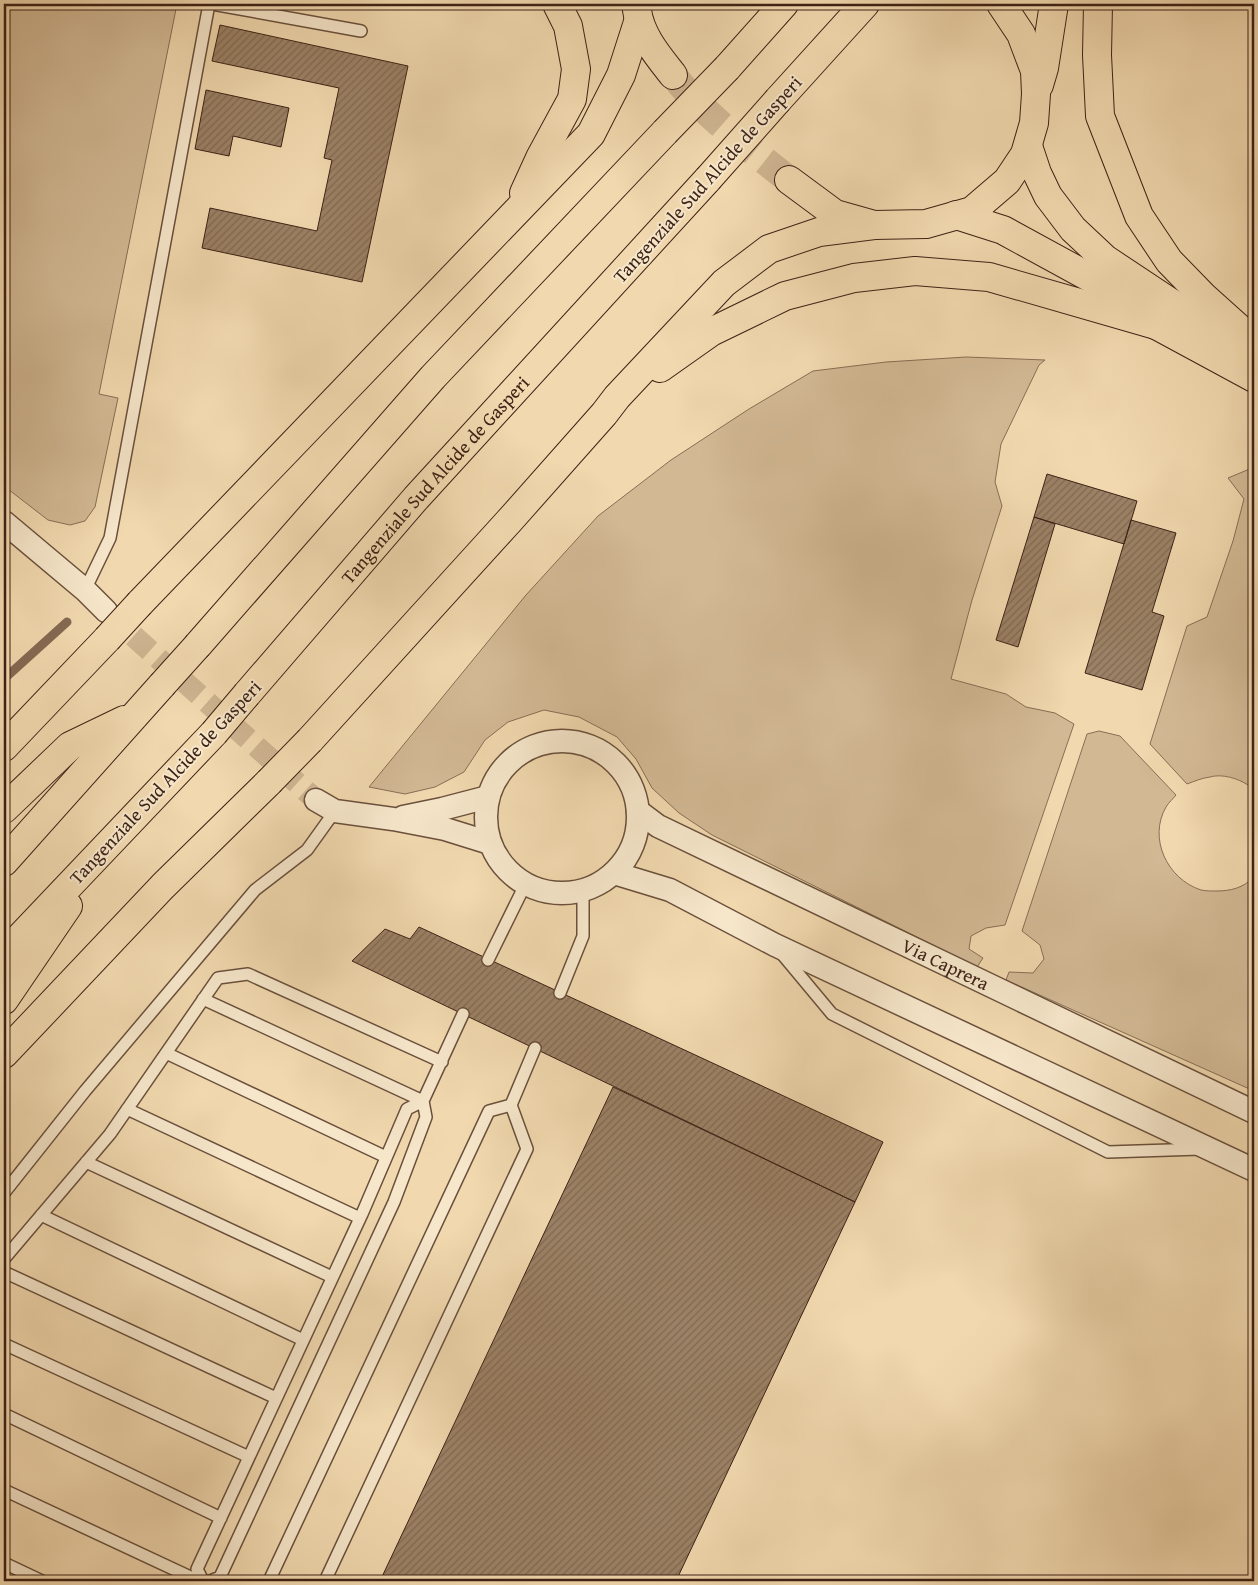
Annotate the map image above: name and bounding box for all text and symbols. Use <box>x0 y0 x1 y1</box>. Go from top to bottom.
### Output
street label: Tangenziale Sud Alcide de Gasperi <box>606 69 808 289</box>
street label: Tangenziale Sud Alcide de Gasperi <box>334 369 535 590</box>
street label: Tangenziale Sud Alcide de Gasperi <box>62 673 268 891</box>
street label: Via Caprera <box>897 931 994 997</box>

